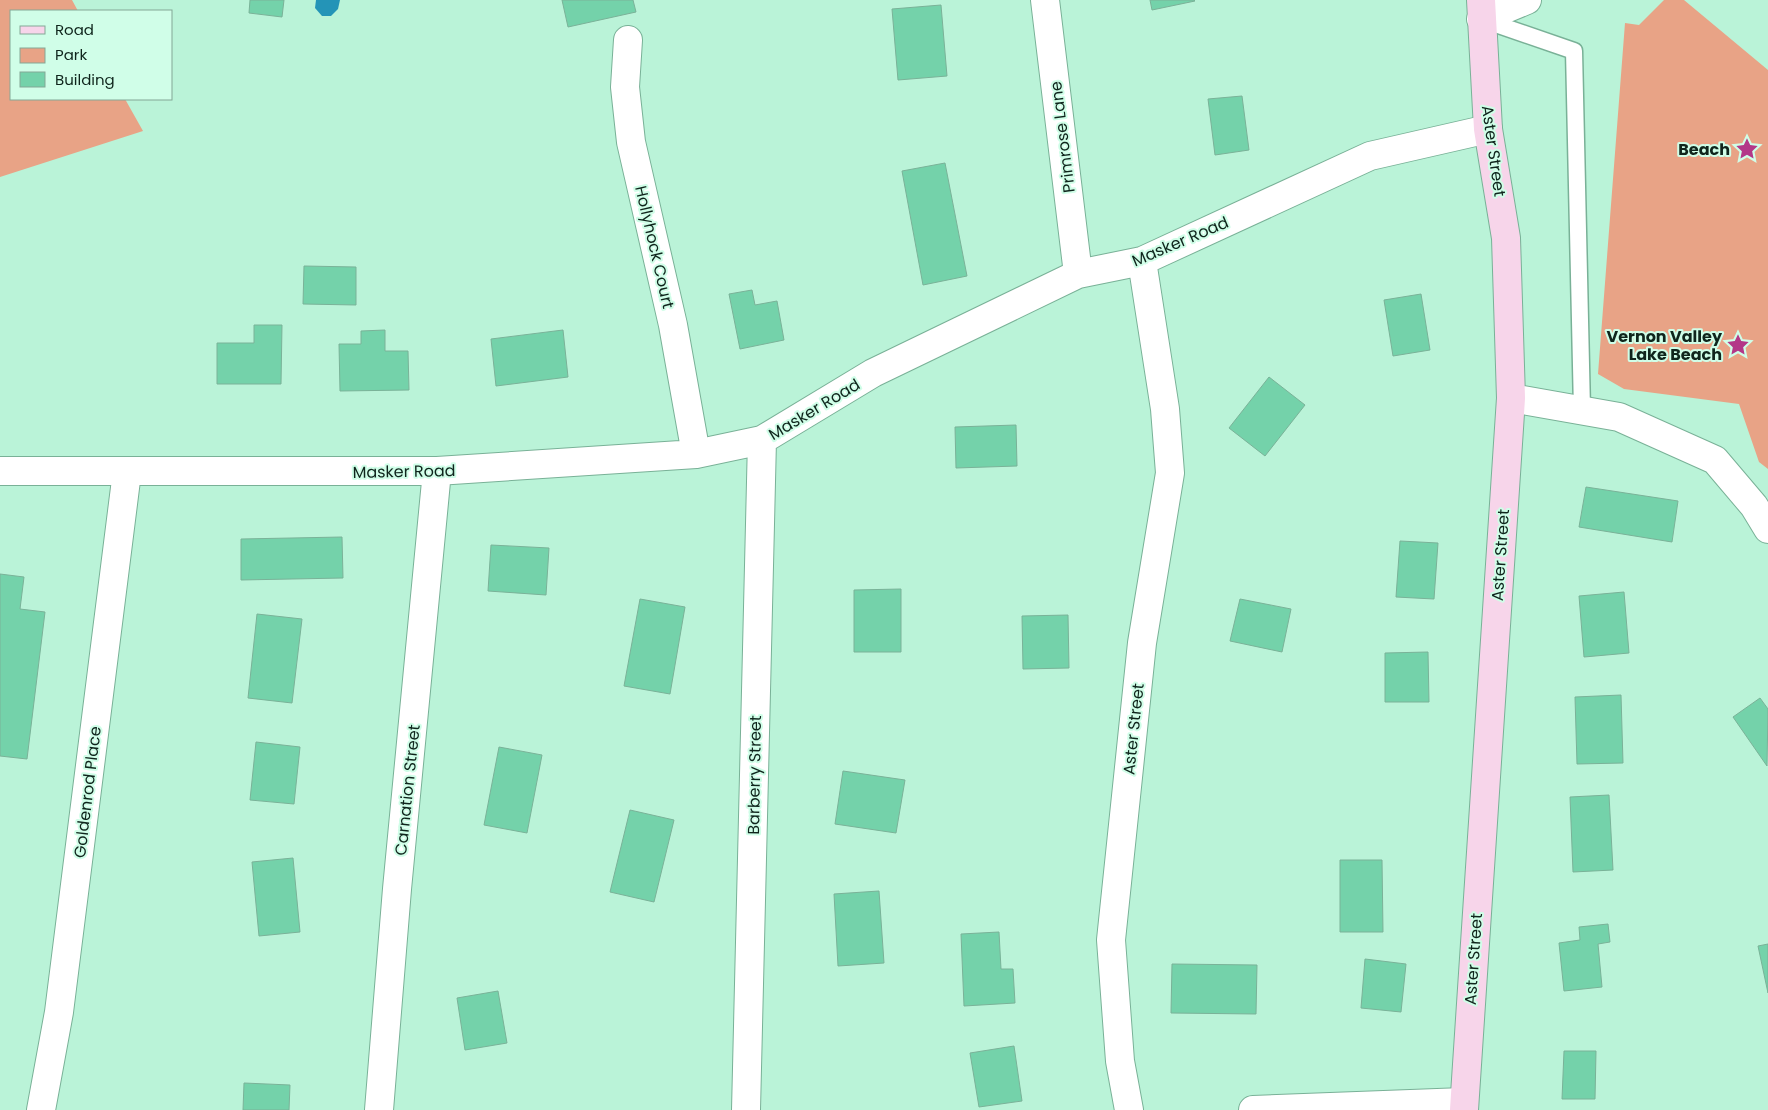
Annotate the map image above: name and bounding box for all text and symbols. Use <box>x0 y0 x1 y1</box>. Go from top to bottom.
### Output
legend <box>10 10 172 100</box>
text: Road <box>55 19 94 40</box>
text: Park <box>55 44 87 65</box>
text: Building <box>55 69 115 90</box>
street label: Primrose Lane <box>1044 80 1081 194</box>
street label: Aster Street <box>1476 104 1511 198</box>
place icon: Beach <box>1734 136 1760 162</box>
place label: Beach <box>1678 138 1730 161</box>
street label: Hollyhock Court <box>629 183 680 311</box>
street label: Masker Road <box>1128 211 1232 272</box>
place label: Vernon Valley Lake Beach <box>1607 325 1723 366</box>
place icon: Vernon Valley Lake Beach <box>1725 332 1751 358</box>
street label: Masker Road <box>764 373 864 446</box>
street label: Masker Road <box>352 459 456 484</box>
street label: Aster Street <box>1486 508 1515 602</box>
street label: Aster Street <box>1117 682 1150 776</box>
street label: Barberry Street <box>742 715 767 835</box>
street label: Carnation Street <box>389 723 426 857</box>
street label: Goldenrod Place <box>68 725 107 859</box>
street label: Aster Street <box>1459 912 1488 1006</box>

